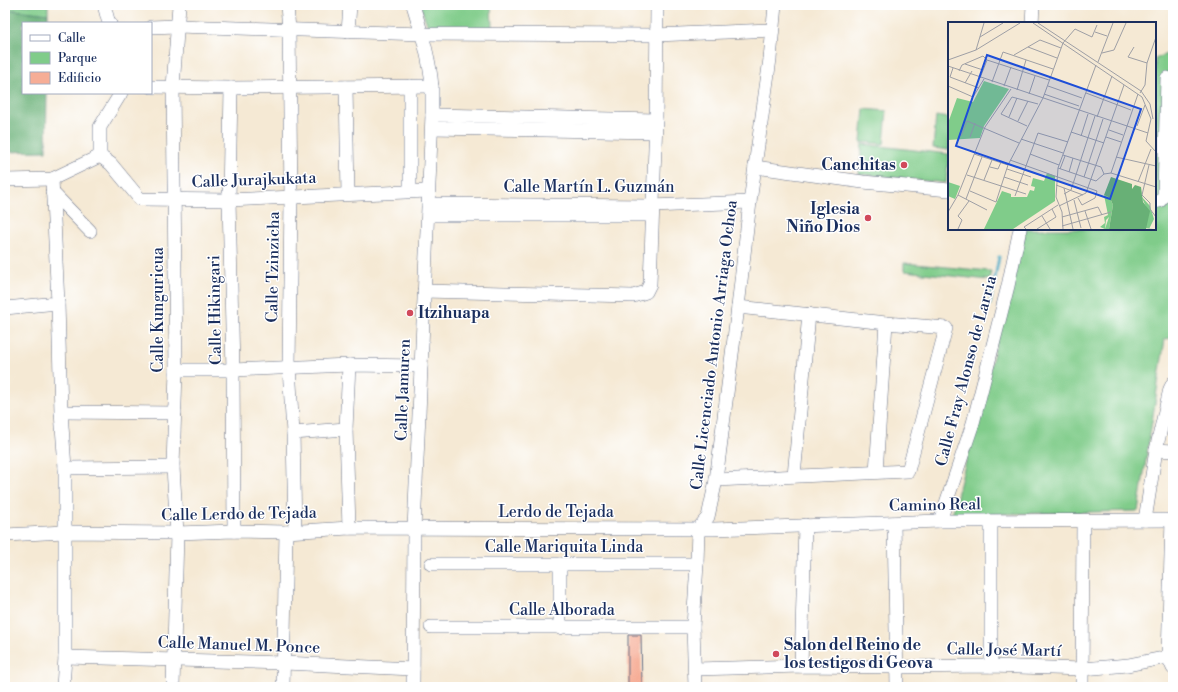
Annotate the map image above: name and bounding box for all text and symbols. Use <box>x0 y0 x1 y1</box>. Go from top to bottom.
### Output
legend <box>22 22 152 94</box>
inset map <box>948 22 1156 230</box>
text: Calle <box>58 31 85 46</box>
text: Parque <box>58 51 97 66</box>
text: Edificio <box>58 71 101 86</box>
place label: Canchitas <box>821 155 896 175</box>
marker: Canchitas <box>899 160 909 170</box>
street label: Calle Jurajkukata <box>191 168 318 192</box>
street label: Calle Martín L. Guzmán <box>503 177 675 197</box>
street label: Calle Licenciado Antonio Arriaga Ochoa <box>686 198 742 491</box>
place label: Iglesia Niño Dios <box>786 199 860 237</box>
street label: Calle Tzinzicha <box>262 210 284 323</box>
marker: Iglesia Niño Dios <box>863 213 873 223</box>
street label: Calle Kunguricua <box>148 246 168 373</box>
street label: Calle Hikingari <box>204 255 226 365</box>
street label: Calle Fray Alonso de Larria <box>931 273 1001 469</box>
place label: Itzihuapa <box>418 303 490 323</box>
marker: Itzihuapa <box>405 308 415 318</box>
street label: Calle Jamuren <box>391 338 415 441</box>
street label: Camino Real <box>889 494 981 516</box>
street label: Lerdo de Tejada <box>498 502 615 522</box>
street label: Calle Lerdo de Tejada <box>161 503 318 525</box>
street label: Calle Mariquita Linda <box>485 537 644 557</box>
street label: Calle Alborada <box>509 600 616 620</box>
street label: Calle Manuel M. Ponce <box>157 632 321 658</box>
place label: Salon del Reino de los testigos di Geova <box>784 635 933 673</box>
street label: Calle José Martí <box>946 639 1062 661</box>
marker: Salon del Reino de los testigos di Geova <box>771 649 781 659</box>

